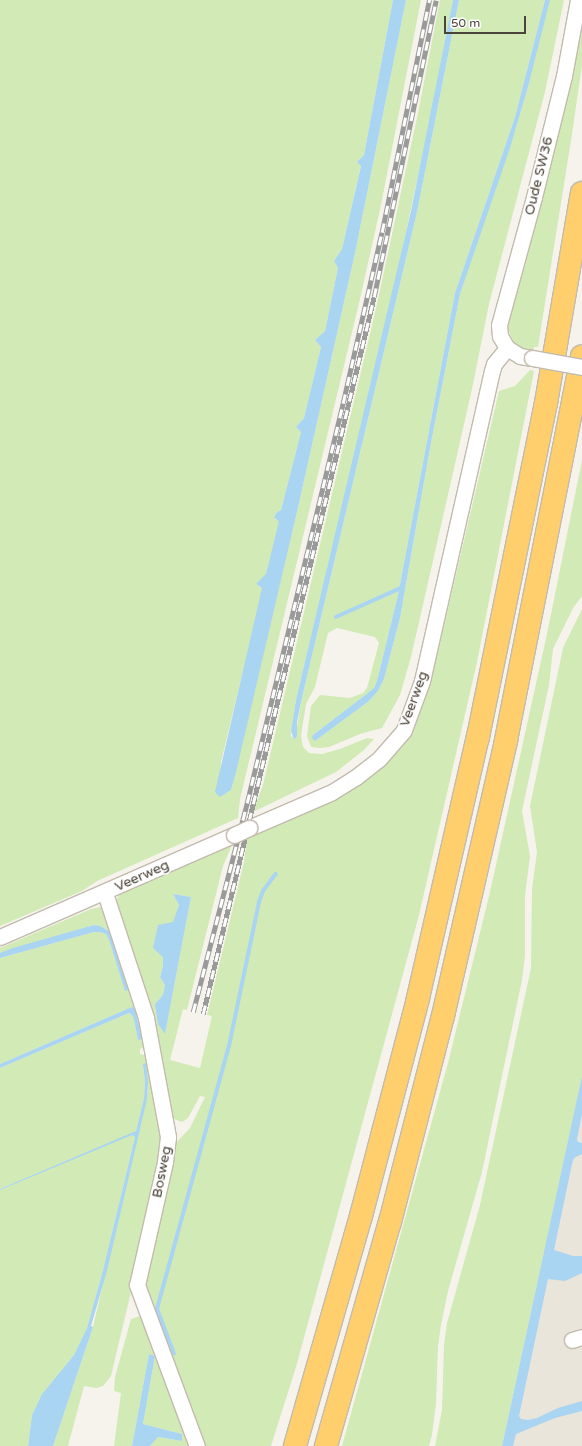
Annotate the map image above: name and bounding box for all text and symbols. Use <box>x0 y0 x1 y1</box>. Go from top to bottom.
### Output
scale bar <box>446 8 528 34</box>
text: 50 m <box>451 16 480 30</box>
street label: Oude SW36 <box>521 135 557 217</box>
street label: Veerweg <box>396 669 432 729</box>
street label: Veerweg <box>112 857 172 895</box>
street label: Bosweg <box>149 1145 175 1199</box>

